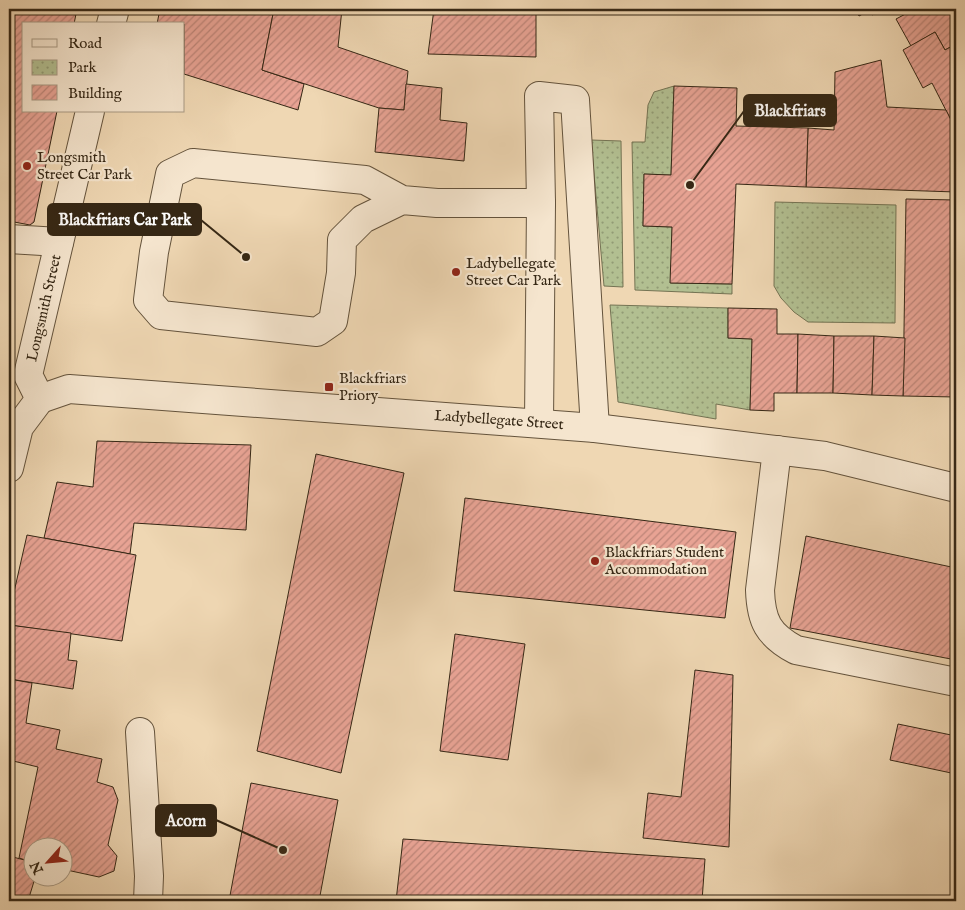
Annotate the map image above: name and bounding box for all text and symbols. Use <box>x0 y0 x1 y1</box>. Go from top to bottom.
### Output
legend <box>22 22 185 112</box>
text: Road <box>68 34 103 53</box>
text: Park <box>68 58 98 77</box>
text: Building <box>68 84 123 103</box>
callout: Blackfriars <box>744 95 836 126</box>
text: Blackfriars <box>754 102 826 122</box>
place label: Longsmith Street Car Park <box>37 148 133 184</box>
marker: Longsmith Street Car Park <box>21 160 33 172</box>
callout: Blackfriars Car Park <box>48 204 201 235</box>
text: Blackfriars Car Park <box>58 211 192 231</box>
street label: Longsmith Street <box>22 253 66 363</box>
place label: Ladybellegate Street Car Park <box>466 254 562 290</box>
marker: Ladybellegate Street Car Park <box>450 266 462 278</box>
place label: Blackfriars Priory <box>339 369 406 405</box>
marker: Blackfriars Priory <box>323 381 335 393</box>
street label: Ladybellegate Street <box>434 406 564 434</box>
place label: Blackfriars Student Accommodation <box>604 543 724 579</box>
marker: Blackfriars Student Accommodation <box>589 555 601 567</box>
callout: Acorn <box>156 805 216 836</box>
text: Acorn <box>165 812 207 832</box>
north arrow <box>22 838 72 888</box>
text: N <box>27 858 49 878</box>

